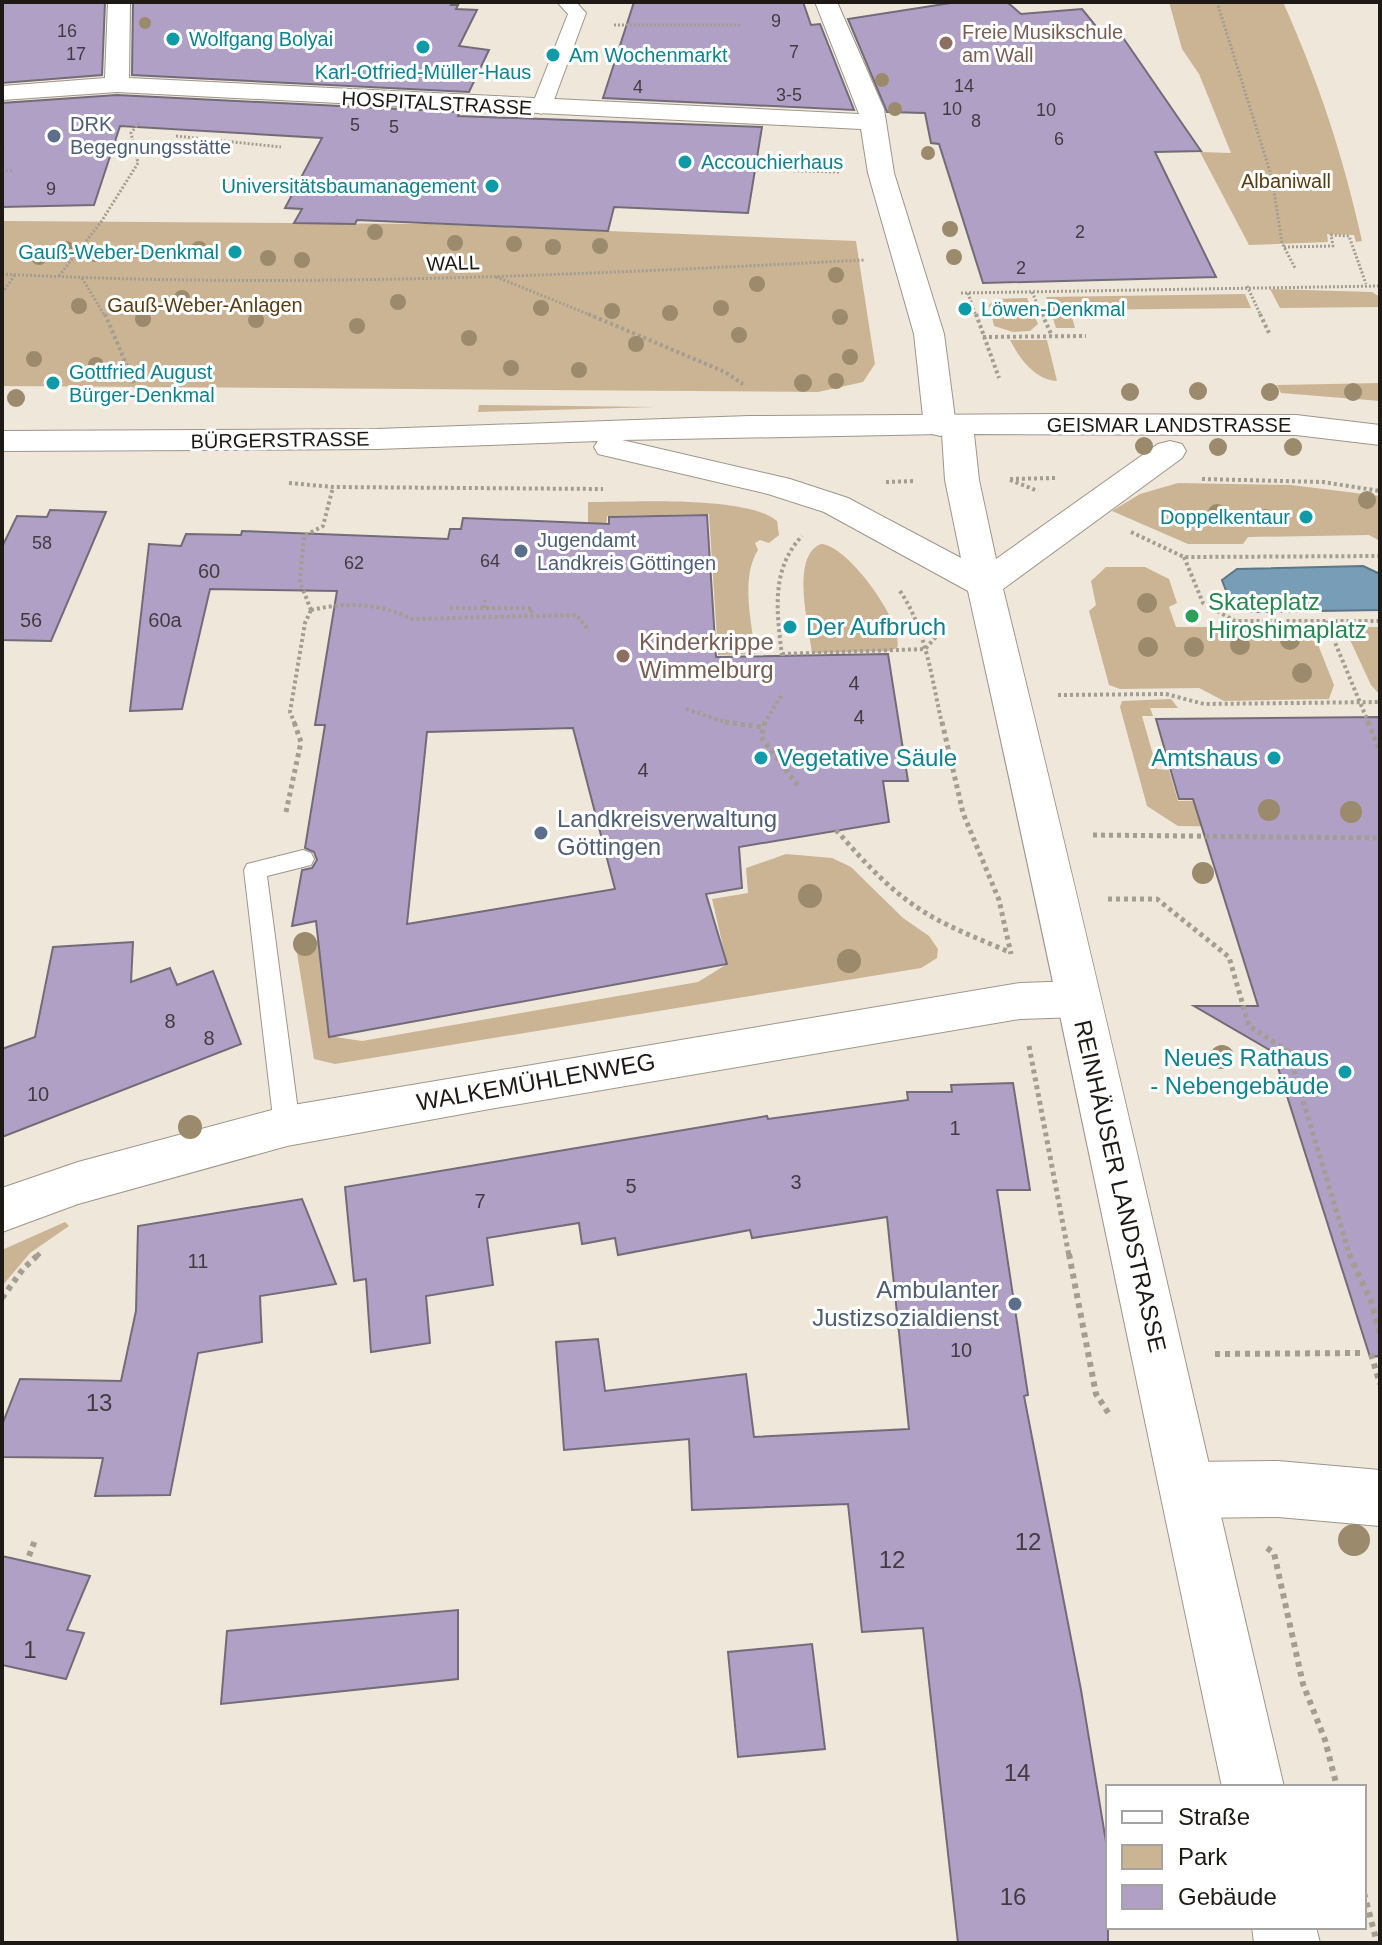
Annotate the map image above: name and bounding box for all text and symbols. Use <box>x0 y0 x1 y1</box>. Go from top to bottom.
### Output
house number: 9 <box>771 11 781 31</box>
house number: 16 <box>57 21 77 41</box>
place label: Freie Musikschule am Wall <box>962 21 1123 66</box>
place label: Wolfgang Bolyai <box>189 28 333 50</box>
marker: Wolfgang Bolyai <box>164 30 182 48</box>
marker: Freie Musikschule am Wall <box>937 34 955 52</box>
marker: Karl-Otfried-Müller-Haus <box>414 38 432 56</box>
house number: 7 <box>789 42 799 62</box>
house number: 17 <box>66 44 86 64</box>
place label: Am Wochenmarkt <box>569 44 728 66</box>
marker: Am Wochenmarkt <box>544 46 562 64</box>
place label: Karl-Otfried-Müller-Haus <box>315 61 531 83</box>
house number: 14 <box>954 76 974 96</box>
house number: 4 <box>633 77 643 97</box>
house number: 3-5 <box>776 85 802 105</box>
street label: HOSPITALSTRASSE <box>341 87 533 119</box>
house number: 10 <box>942 99 962 119</box>
house number: 10 <box>1036 100 1056 120</box>
house number: 8 <box>971 111 981 131</box>
place label: DRK Begegnungsstätte <box>70 113 231 158</box>
house number: 5 <box>350 115 360 135</box>
house number: 5 <box>389 117 399 137</box>
marker: DRK Begegnungsstätte <box>45 127 63 145</box>
house number: 6 <box>1054 129 1064 149</box>
place label: Accouchierhaus <box>701 151 843 173</box>
marker: Accouchierhaus <box>676 153 694 171</box>
park label: Albaniwall <box>1241 170 1331 192</box>
place label: Universitätsbaumanagement <box>221 175 476 197</box>
marker: Universitätsbaumanagement <box>483 177 501 195</box>
house number: 9 <box>46 179 56 199</box>
house number: 2 <box>1075 222 1085 242</box>
place label: Gauß-Weber-Denkmal <box>18 241 219 263</box>
marker: Gauß-Weber-Denkmal <box>226 243 244 261</box>
street label: WALL <box>426 251 480 275</box>
house number: 2 <box>1016 258 1026 278</box>
park label: Gauß-Weber-Anlagen <box>107 294 303 316</box>
place label: Löwen-Denkmal <box>981 298 1126 320</box>
marker: Löwen-Denkmal <box>956 300 974 318</box>
place label: Gottfried August Bürger-Denkmal <box>69 361 215 406</box>
marker: Gottfried August Bürger-Denkmal <box>44 374 62 392</box>
street label: GEISMAR LANDSTRASSE <box>1047 414 1291 436</box>
street label: BÜRGERSTRASSE <box>190 427 370 453</box>
place label: Doppelkentaur <box>1160 506 1290 528</box>
marker: Doppelkentaur <box>1297 508 1315 526</box>
place label: Jugendamt Landkreis Göttingen <box>537 529 716 574</box>
house number: 58 <box>32 533 52 553</box>
marker: Jugendamt Landkreis Göttingen <box>512 542 530 560</box>
house number: 64 <box>480 551 500 571</box>
house number: 62 <box>344 553 364 573</box>
house number: 60 <box>198 560 220 582</box>
place label: Skateplatz Hiroshimaplatz <box>1208 588 1367 643</box>
marker: Skateplatz Hiroshimaplatz <box>1183 607 1201 625</box>
house number: 56 <box>20 609 42 631</box>
house number: 60a <box>148 609 183 631</box>
place label: Der Aufbruch <box>806 613 946 640</box>
marker: Der Aufbruch <box>781 618 799 636</box>
place label: Kinderkrippe Wimmelburg <box>639 628 774 683</box>
marker: Kinderkrippe Wimmelburg <box>614 647 632 665</box>
house number: 4 <box>848 672 860 694</box>
house number: 4 <box>853 706 865 728</box>
place label: Vegetative Säule <box>777 744 957 771</box>
place label: Amtshaus <box>1151 744 1258 771</box>
marker: Vegetative Säule <box>752 749 770 767</box>
marker: Amtshaus <box>1265 749 1283 767</box>
house number: 4 <box>637 759 649 781</box>
place label: Landkreisverwaltung Göttingen <box>557 805 777 860</box>
marker: Landkreisverwaltung Göttingen <box>532 824 550 842</box>
house number: 8 <box>164 1010 176 1032</box>
street label: REINHÄUSER LANDSTRASSE <box>1069 1017 1172 1355</box>
house number: 8 <box>203 1027 215 1049</box>
place label: Neues Rathaus - Nebengebäude <box>1150 1044 1329 1099</box>
street label: WALKEMÜHLENWEG <box>414 1047 657 1116</box>
marker: Neues Rathaus - Nebengebäude <box>1336 1063 1354 1081</box>
house number: 10 <box>27 1083 49 1105</box>
house number: 1 <box>949 1117 961 1139</box>
house number: 3 <box>790 1171 802 1193</box>
house number: 5 <box>625 1175 637 1197</box>
house number: 7 <box>474 1190 486 1212</box>
house number: 11 <box>188 1250 208 1272</box>
place label: Ambulanter Justizsozialdienst <box>812 1276 999 1331</box>
marker: Ambulanter Justizsozialdienst <box>1006 1295 1024 1313</box>
house number: 10 <box>950 1339 972 1361</box>
house number: 13 <box>86 1389 112 1416</box>
house number: 12 <box>1015 1528 1041 1555</box>
house number: 12 <box>879 1546 905 1573</box>
house number: 1 <box>23 1636 37 1663</box>
house number: 14 <box>1004 1759 1030 1786</box>
legend <box>1106 1785 1366 1929</box>
text: Straße <box>1178 1803 1250 1830</box>
text: Park <box>1178 1843 1228 1870</box>
house number: 16 <box>1000 1883 1026 1910</box>
text: Gebäude <box>1178 1883 1277 1910</box>

